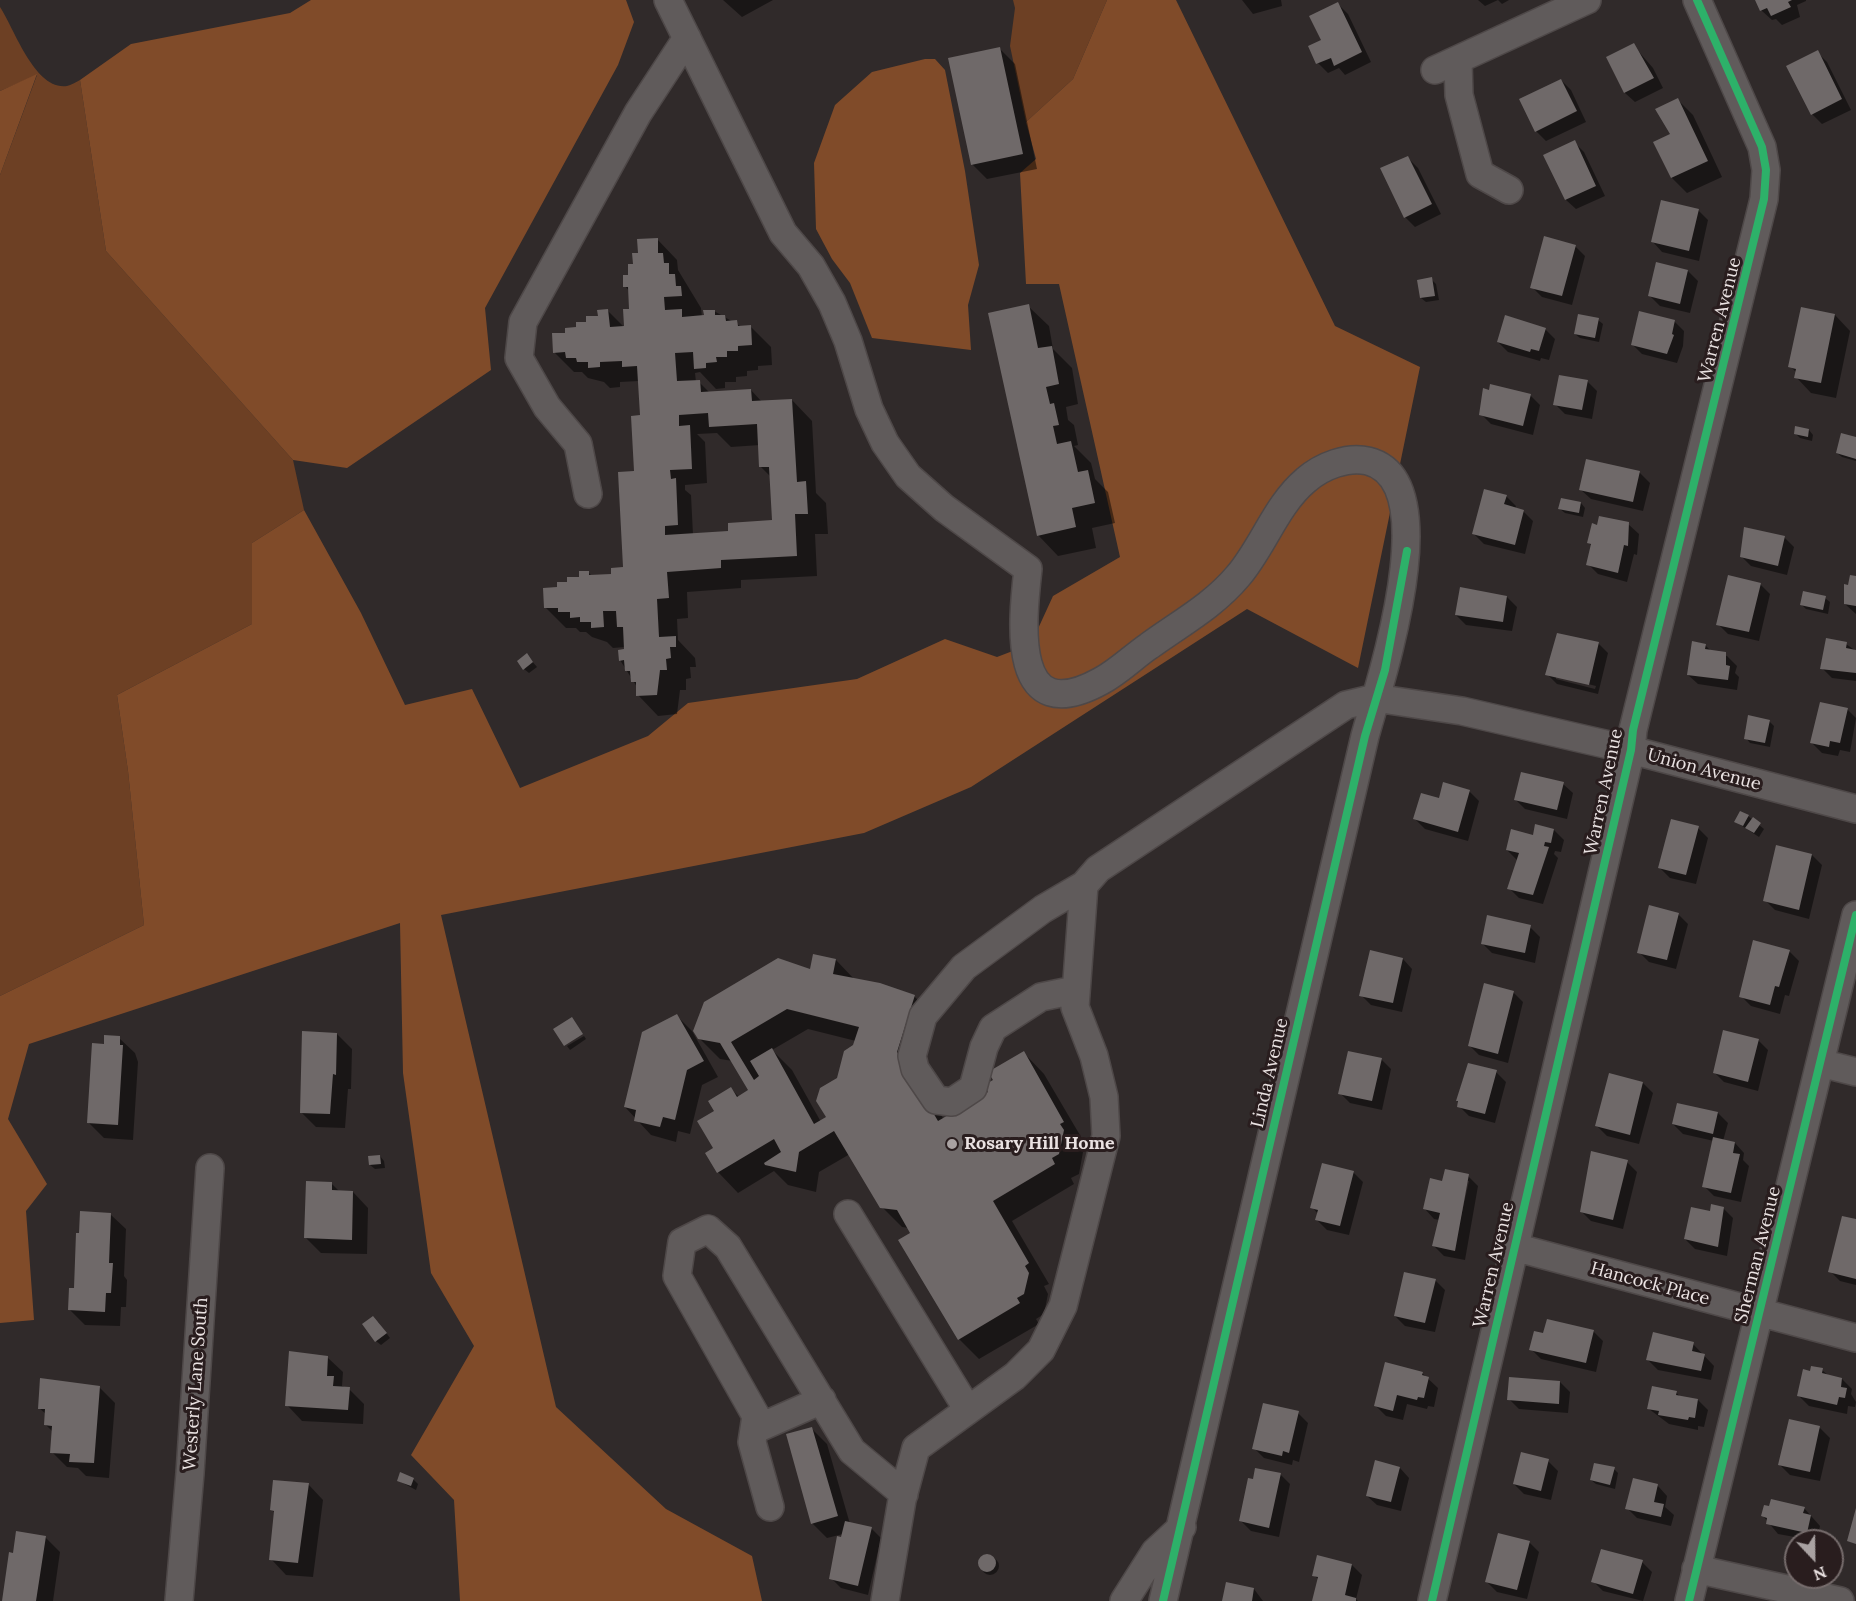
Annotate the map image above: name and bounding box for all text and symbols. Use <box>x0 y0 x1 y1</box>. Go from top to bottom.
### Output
street label: Warren Avenue <box>1694 255 1746 385</box>
street label: Warren Avenue <box>1580 727 1628 857</box>
street label: Union Avenue <box>1645 744 1763 796</box>
street label: Linda Avenue <box>1247 1016 1293 1130</box>
place label: Rosary Hill Home <box>964 1133 1115 1155</box>
marker: Rosary Hill Home <box>945 1137 959 1151</box>
street label: Sherman Avenue <box>1731 1184 1785 1326</box>
street label: Warren Avenue <box>1469 1200 1519 1330</box>
street label: Hancock Place <box>1588 1258 1712 1310</box>
street label: Westerly Lane South <box>179 1297 213 1471</box>
north arrow <box>1784 1529 1844 1589</box>
text: N <box>1811 1562 1829 1585</box>

